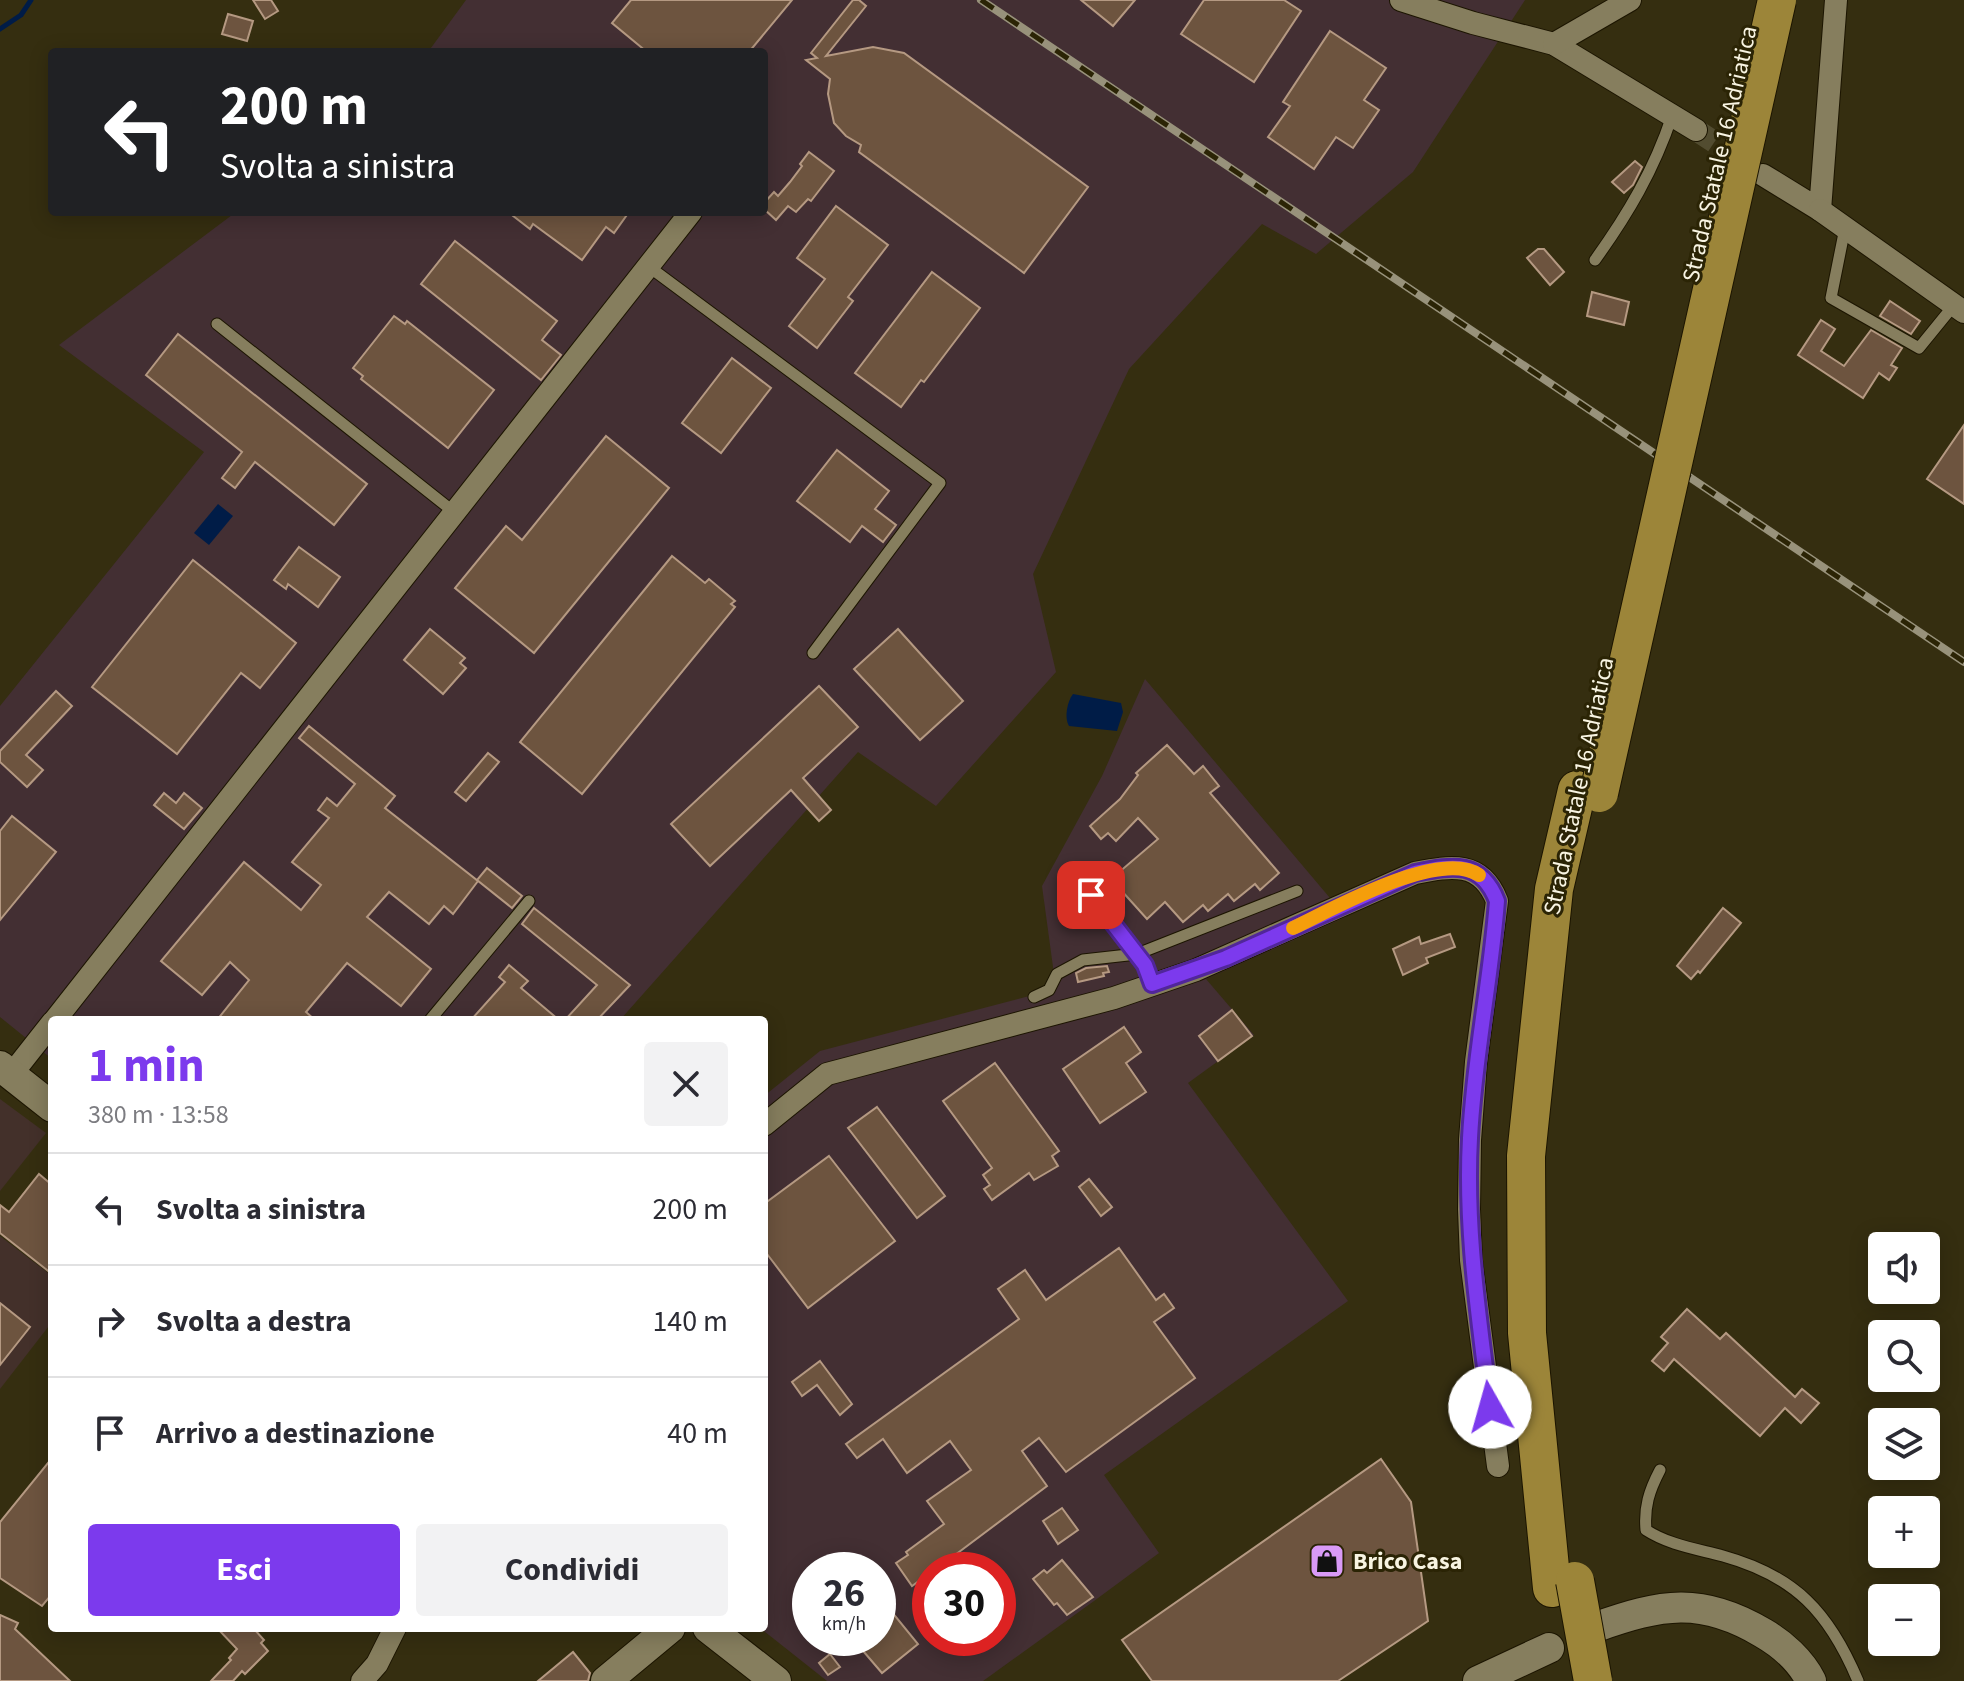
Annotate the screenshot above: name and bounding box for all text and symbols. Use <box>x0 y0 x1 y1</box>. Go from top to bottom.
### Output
street label: Strada Statale 16 Adriatica <box>1673 22 1767 286</box>
text: 200 m <box>220 67 368 146</box>
icon: left <box>88 80 192 184</box>
text: Svolta a sinistra <box>220 141 456 192</box>
street label: Strada Statale 16 Adriatica <box>1535 654 1623 918</box>
pin <box>1057 861 1125 929</box>
icon: arrive <box>1069 873 1113 917</box>
text: 1 min <box>88 1032 205 1100</box>
button: close <box>644 1042 728 1126</box>
text: 380 m · 13:58 <box>88 1096 229 1133</box>
icon: left <box>88 1187 132 1231</box>
text: Svolta a sinistra <box>156 1188 366 1231</box>
text: 200 m <box>652 1188 728 1231</box>
map controls <box>1868 1232 1940 1656</box>
button: sound <box>1868 1232 1940 1304</box>
icon: right <box>88 1299 132 1343</box>
text: Svolta a destra <box>156 1300 352 1343</box>
text: 140 m <box>652 1300 728 1343</box>
button: search <box>1868 1320 1940 1392</box>
position arrow <box>1448 1365 1532 1449</box>
button: layers <box>1868 1408 1940 1480</box>
icon: arrive <box>88 1411 132 1455</box>
text: Arrivo a destinazione <box>156 1412 435 1455</box>
text: 40 m <box>667 1412 728 1455</box>
button: + <box>1868 1496 1940 1568</box>
button: Esci <box>88 1524 400 1616</box>
button: Condividi <box>416 1524 728 1616</box>
shop icon: Brico Casa <box>1308 1542 1346 1580</box>
place label: Brico Casa <box>1353 1544 1462 1579</box>
speed limit sign: 30 <box>912 1552 1016 1656</box>
text: 26 <box>823 1565 865 1622</box>
button: − <box>1868 1584 1940 1656</box>
text: km/h <box>822 1610 866 1638</box>

